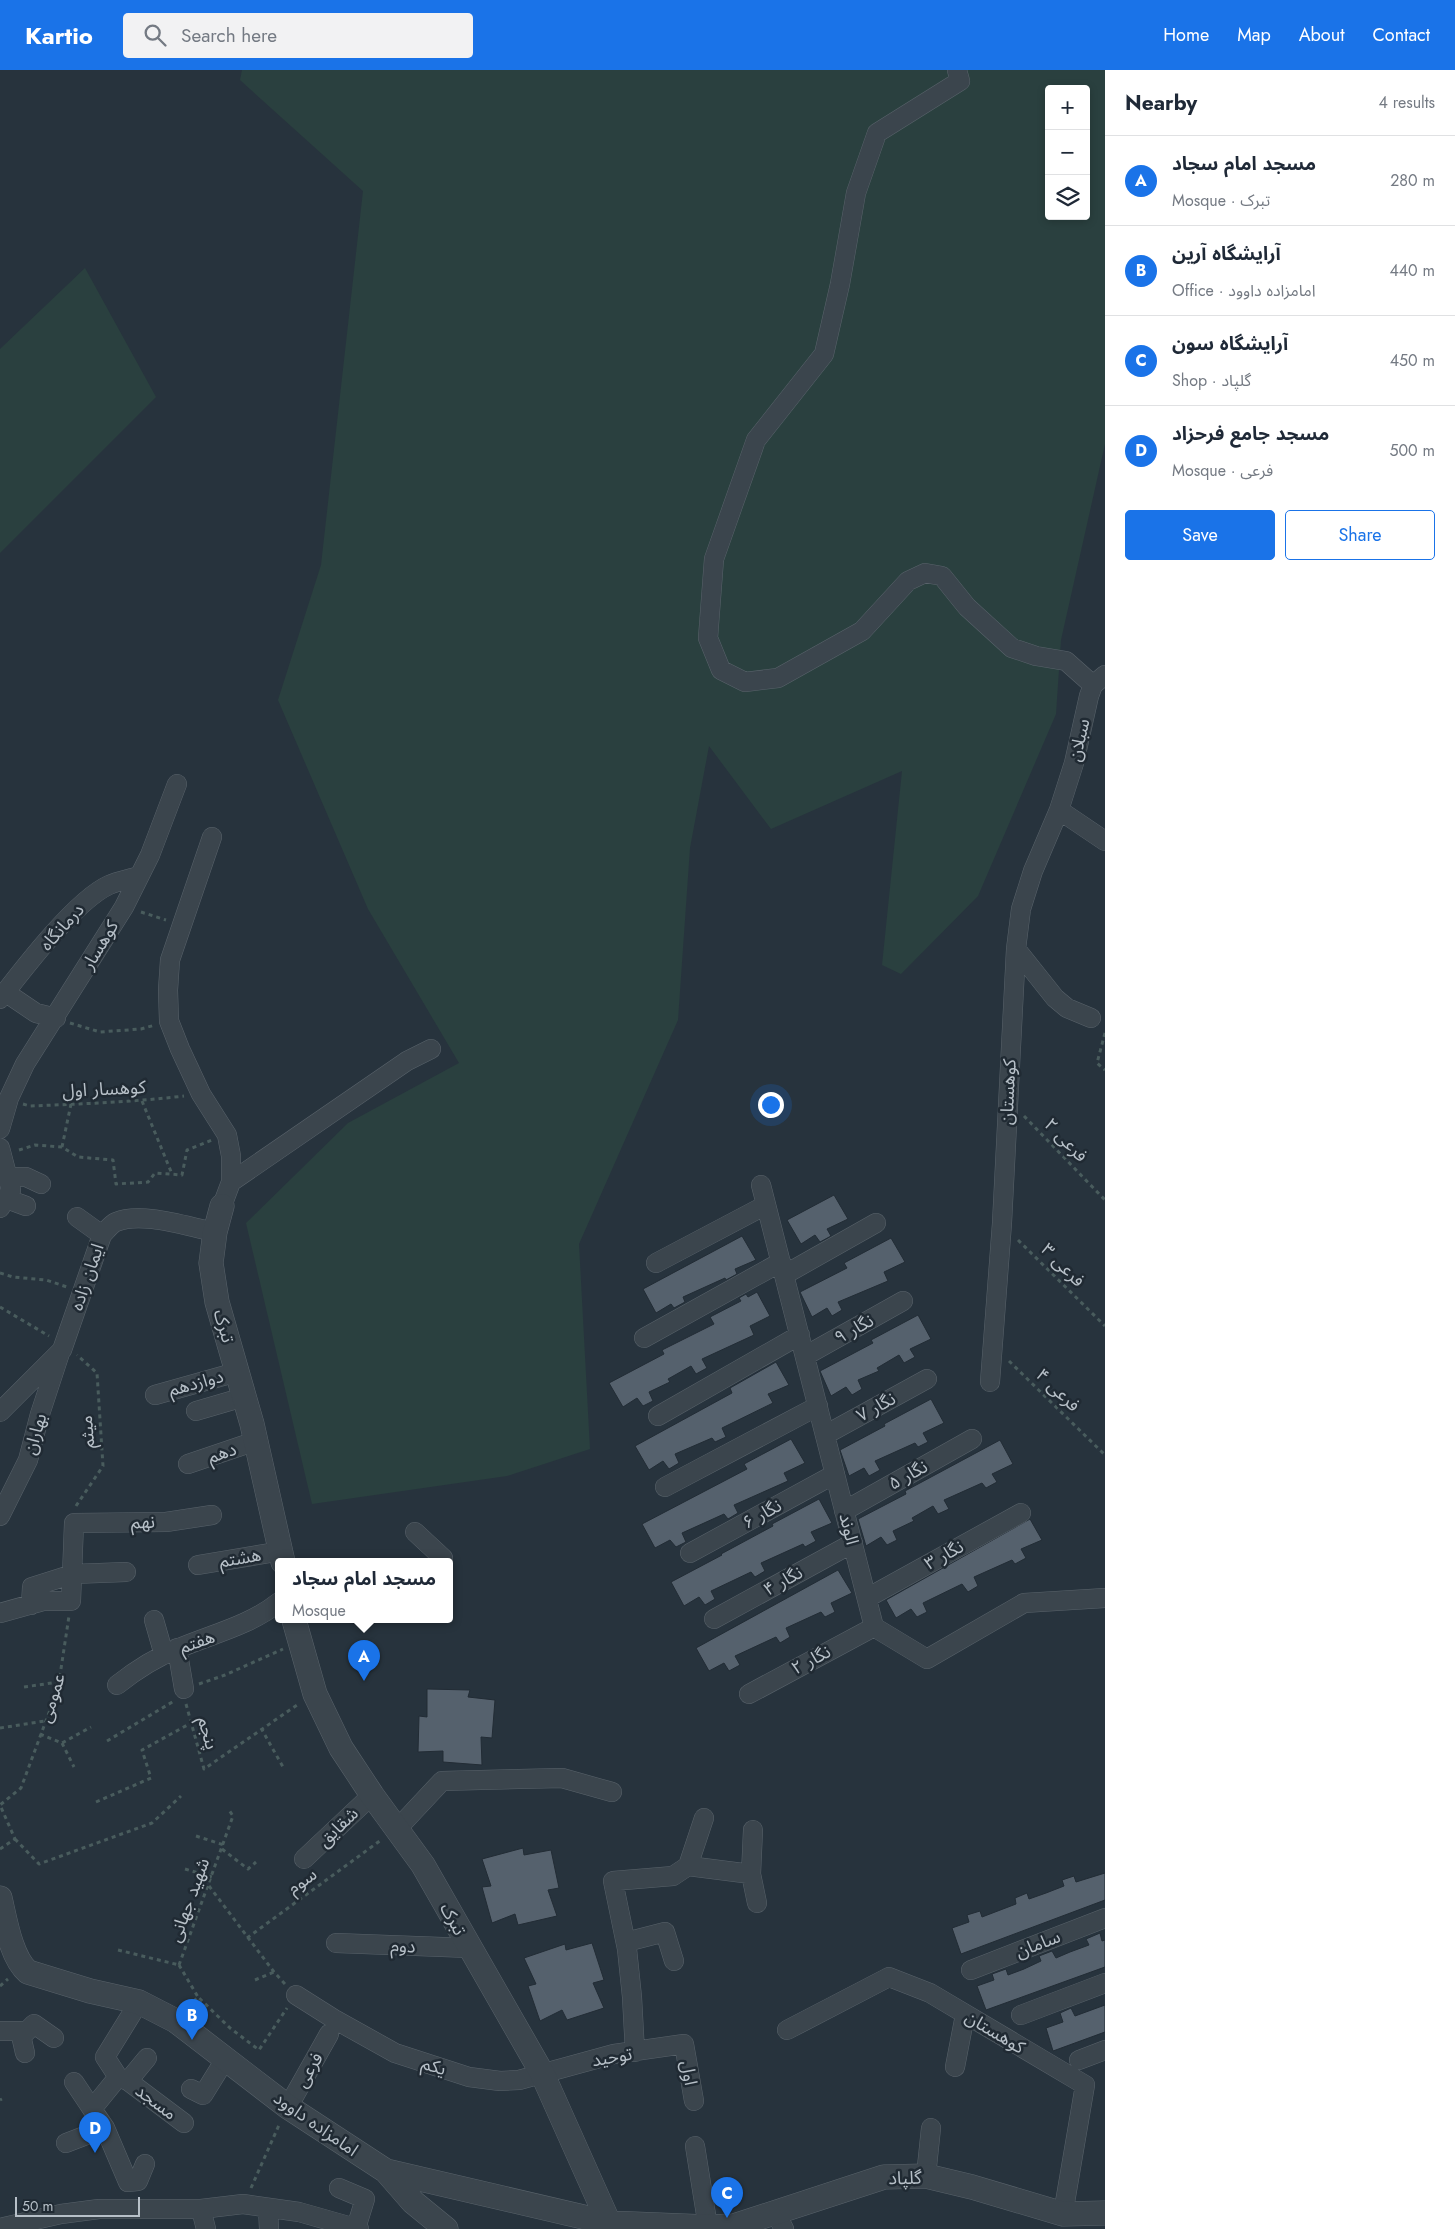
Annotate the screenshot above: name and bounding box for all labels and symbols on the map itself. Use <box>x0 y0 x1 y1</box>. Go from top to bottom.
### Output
street label: سبلان <box>1061 716 1097 764</box>
street label: درمانگاه <box>34 898 90 956</box>
street label: کوهسار <box>75 915 125 975</box>
street label: کوهستان <box>993 1058 1023 1126</box>
street label: کوهسار اول <box>62 1074 147 1104</box>
your location <box>758 1092 784 1118</box>
street label: فرعی ۲ <box>1038 1112 1094 1168</box>
street label: فرعی ۳ <box>1035 1237 1091 1293</box>
street label: ایمان زاده <box>63 1240 111 1314</box>
street label: تبرک <box>207 1306 241 1346</box>
street label: نگار ۹ <box>830 1308 878 1350</box>
street label: فرعی ۴ <box>1030 1362 1086 1418</box>
street label: دوازدهم <box>166 1363 226 1403</box>
street label: نگار ۷ <box>852 1386 900 1428</box>
street label: بهاران <box>17 1410 53 1458</box>
street label: میثم <box>73 1415 101 1449</box>
street label: دهم <box>204 1436 240 1470</box>
street label: نگار ۵ <box>884 1454 932 1496</box>
street label: نگار ۶ <box>738 1493 786 1535</box>
street label: نهم <box>131 1509 155 1535</box>
street label: الوند <box>833 1510 865 1548</box>
street label: نگار ۳ <box>920 1534 968 1576</box>
street label: هشتم <box>217 1542 263 1574</box>
street label: نگار ۴ <box>759 1560 807 1602</box>
street label: هفتم <box>176 1624 218 1660</box>
street label: نگار ۲ <box>787 1639 835 1681</box>
pin: A <box>348 1640 380 1681</box>
street label: عمومی <box>32 1670 72 1726</box>
street label: پنجم <box>191 1713 225 1753</box>
street label: شقایق <box>312 1801 364 1853</box>
street label: شهید جهانی <box>162 1854 216 1946</box>
street label: سوم <box>282 1861 323 1902</box>
street label: تبرک <box>433 1898 473 1940</box>
street label: سامان <box>1012 1924 1064 1964</box>
street label: دوم <box>390 1933 416 1960</box>
pin: B <box>176 1999 208 2040</box>
street label: کوهستان <box>960 2004 1030 2060</box>
street label: توحید <box>590 2041 634 2073</box>
street label: فرعی <box>288 2047 330 2093</box>
street label: یکم <box>418 2050 450 2082</box>
street label: اول <box>674 2059 704 2087</box>
street label: مسجد <box>130 2078 182 2126</box>
street label: امامزاده داوود <box>268 2085 364 2163</box>
pin: D <box>79 2112 111 2153</box>
street label: گلپاد <box>888 2165 922 2191</box>
pin: C <box>711 2177 743 2218</box>
scale bar <box>15 2194 140 2217</box>

